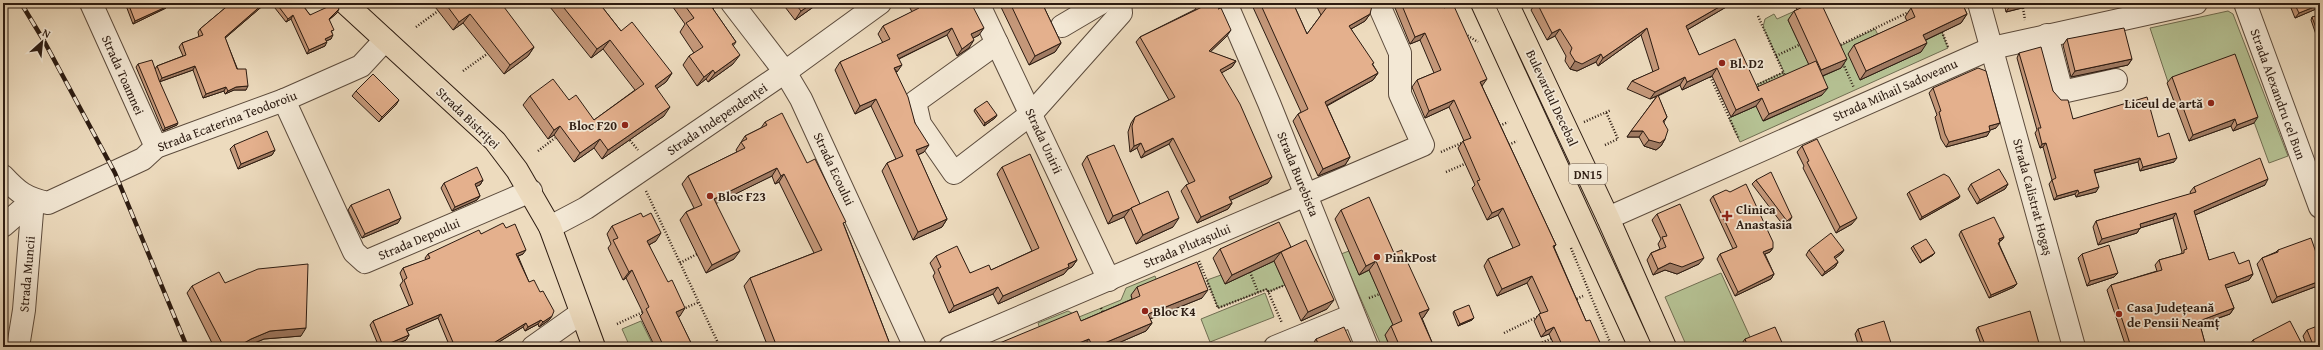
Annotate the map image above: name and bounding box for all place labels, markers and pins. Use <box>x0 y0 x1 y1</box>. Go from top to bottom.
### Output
place label: Bl. D2 <box>1730 54 1764 73</box>
marker: Bl. D2 <box>1717 58 1727 68</box>
place label: Liceul de artă <box>2125 94 2203 113</box>
marker: Liceul de artă <box>2206 98 2216 108</box>
place label: Bloc F20 <box>569 116 617 135</box>
marker: Bloc F20 <box>620 120 630 130</box>
place label: Bloc F23 <box>718 187 766 206</box>
marker: Bloc F23 <box>705 191 715 201</box>
place label: Clinica Anastasia <box>1736 200 1792 234</box>
marker: Clinica Anastasia <box>1721 210 1733 222</box>
place label: PinkPost <box>1385 248 1437 267</box>
marker: PinkPost <box>1372 252 1382 262</box>
place label: Casa Județeană de Pensii Neamț <box>2127 298 2220 332</box>
place label: Bloc K4 <box>1153 302 1196 321</box>
marker: Bloc K4 <box>1140 306 1150 316</box>
marker: Casa Județeană de Pensii Neamț <box>2114 309 2124 319</box>

